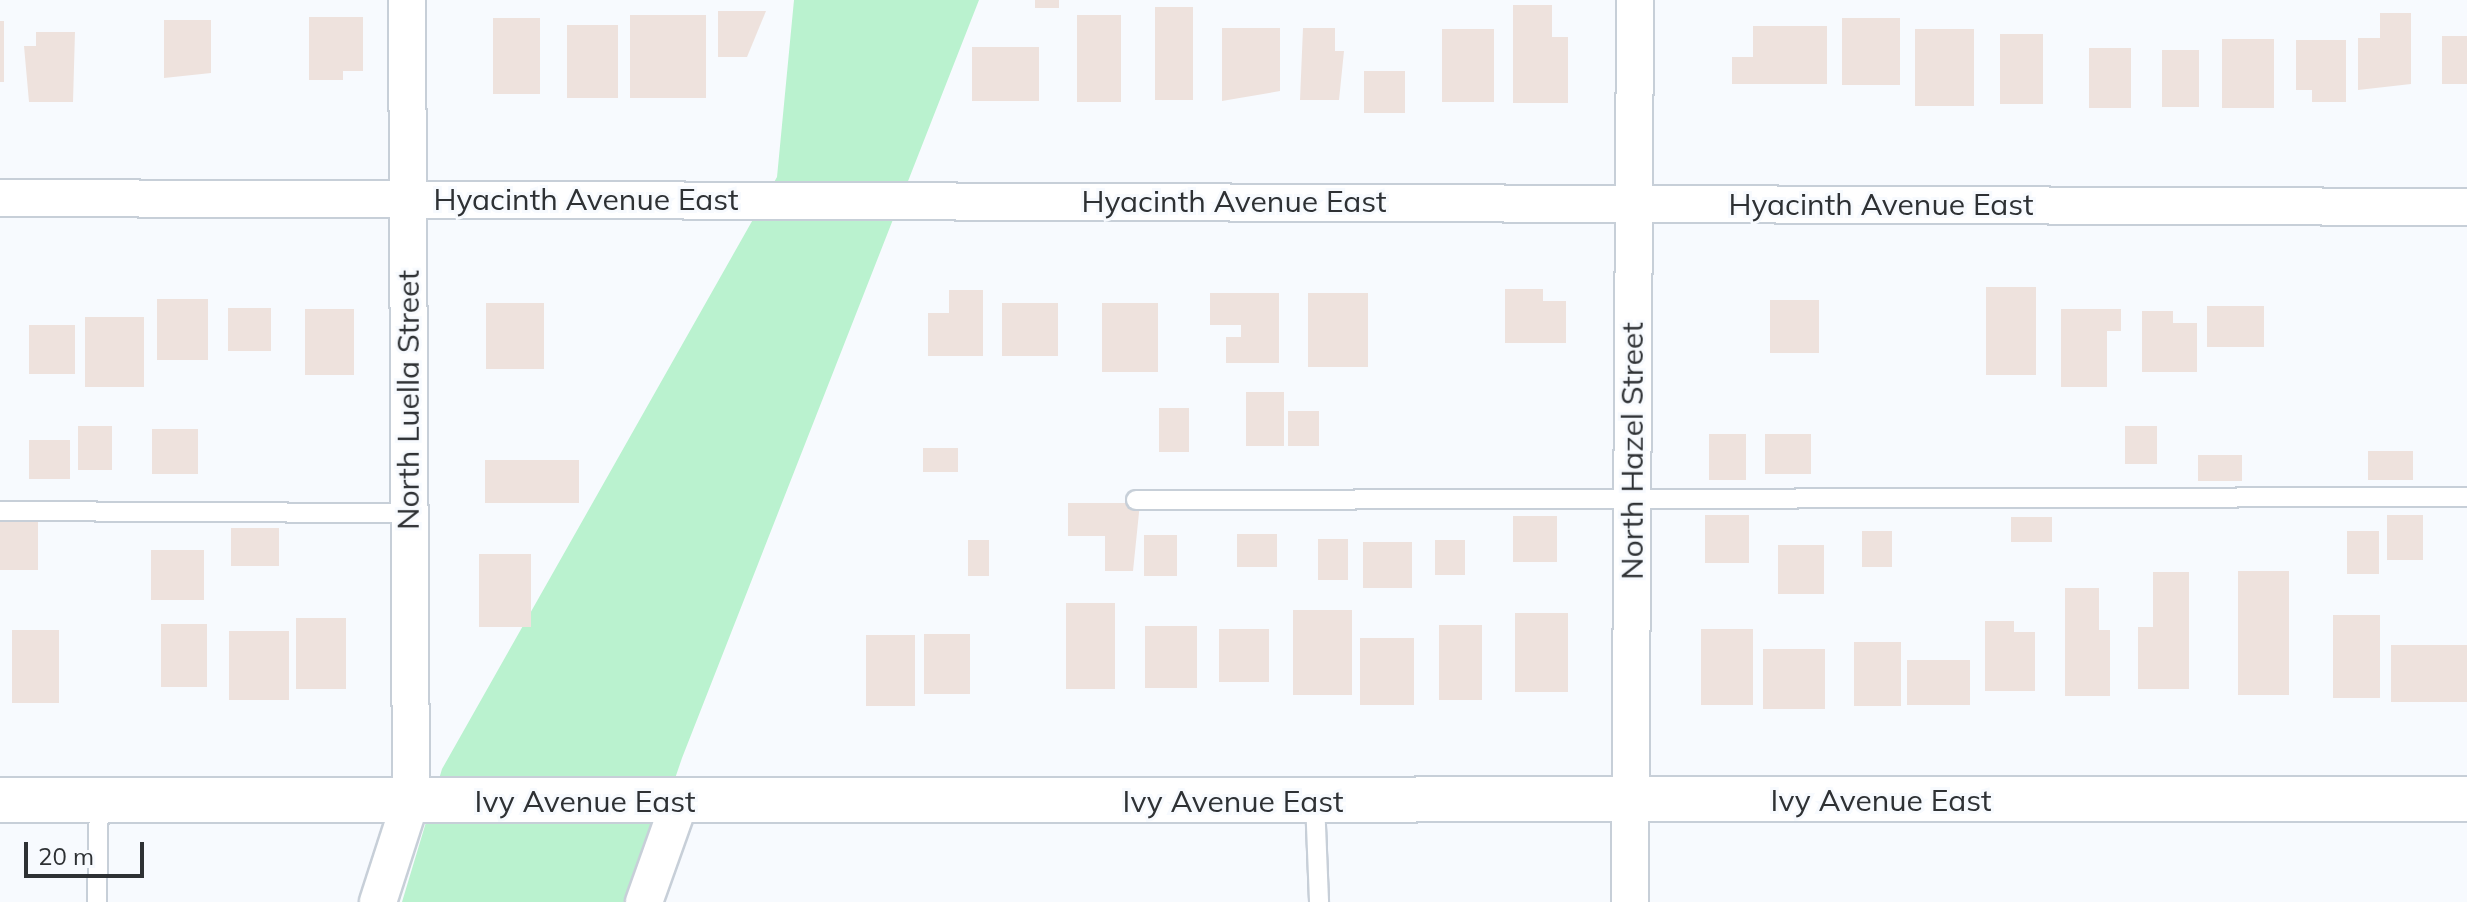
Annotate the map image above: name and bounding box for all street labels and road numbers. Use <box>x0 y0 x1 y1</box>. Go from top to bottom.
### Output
street label: Hyacinth Avenue East <box>433 181 739 217</box>
street label: Hyacinth Avenue East <box>1081 183 1387 219</box>
street label: Hyacinth Avenue East <box>1728 186 2034 222</box>
street label: North Luella Street <box>390 270 426 530</box>
street label: North Hazel Street <box>1614 322 1650 580</box>
street label: Ivy Avenue East <box>1771 782 1991 818</box>
street label: Ivy Avenue East <box>475 783 695 819</box>
street label: Ivy Avenue East <box>1123 783 1343 819</box>

